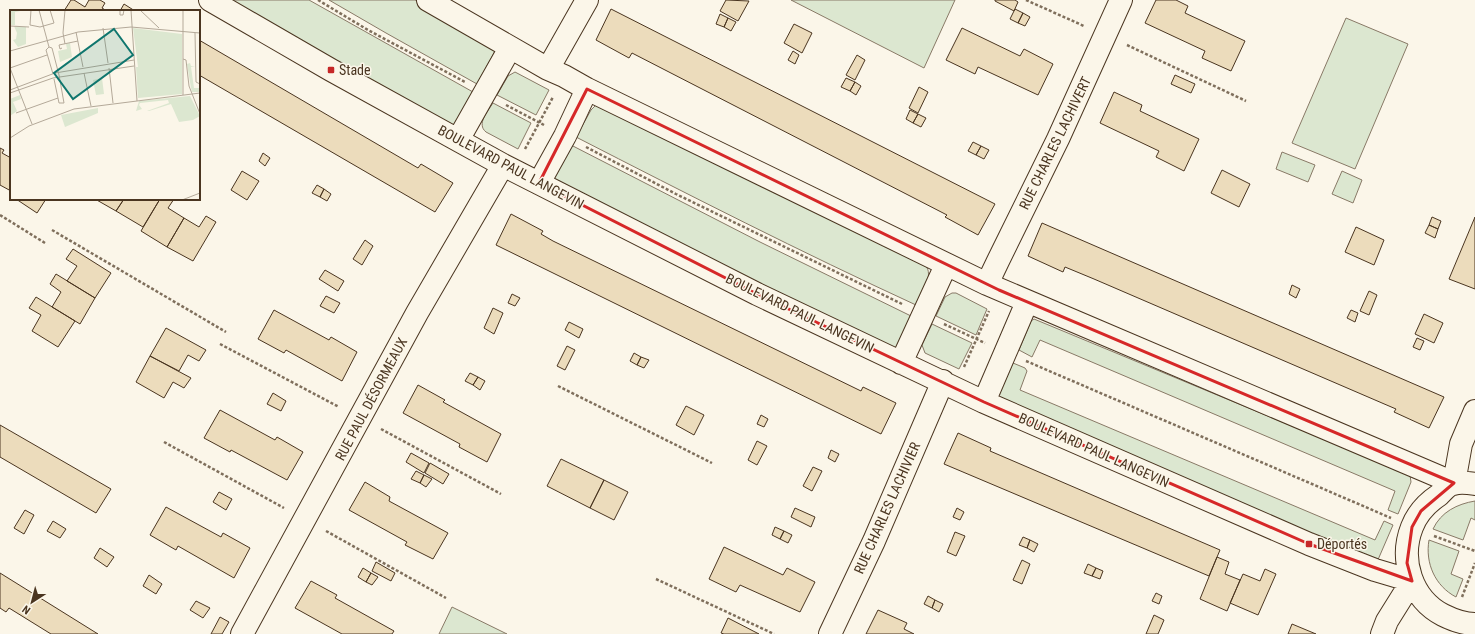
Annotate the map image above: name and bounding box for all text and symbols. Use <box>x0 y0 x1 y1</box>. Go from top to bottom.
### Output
inset map <box>10 10 200 200</box>
place label: Stade <box>339 62 371 78</box>
marker: Stade <box>326 65 336 75</box>
street label: RUE CHARLES LACHIVERT <box>1016 74 1094 212</box>
street label: BOULEVARD PAUL LANGEVIN <box>435 122 587 212</box>
street label: BOULEVARD PAUL LANGEVIN <box>723 270 877 356</box>
street label: RUE PAUL DÉSORMEAUX <box>331 334 410 463</box>
street label: BOULEVARD PAUL LANGEVIN <box>1016 410 1172 490</box>
street label: RUE CHARLES LACHIVIER <box>851 439 924 576</box>
place label: Déportés <box>1317 536 1367 552</box>
marker: Déportés <box>1304 539 1314 549</box>
north arrow <box>12 582 52 622</box>
text: N <box>20 602 33 617</box>

